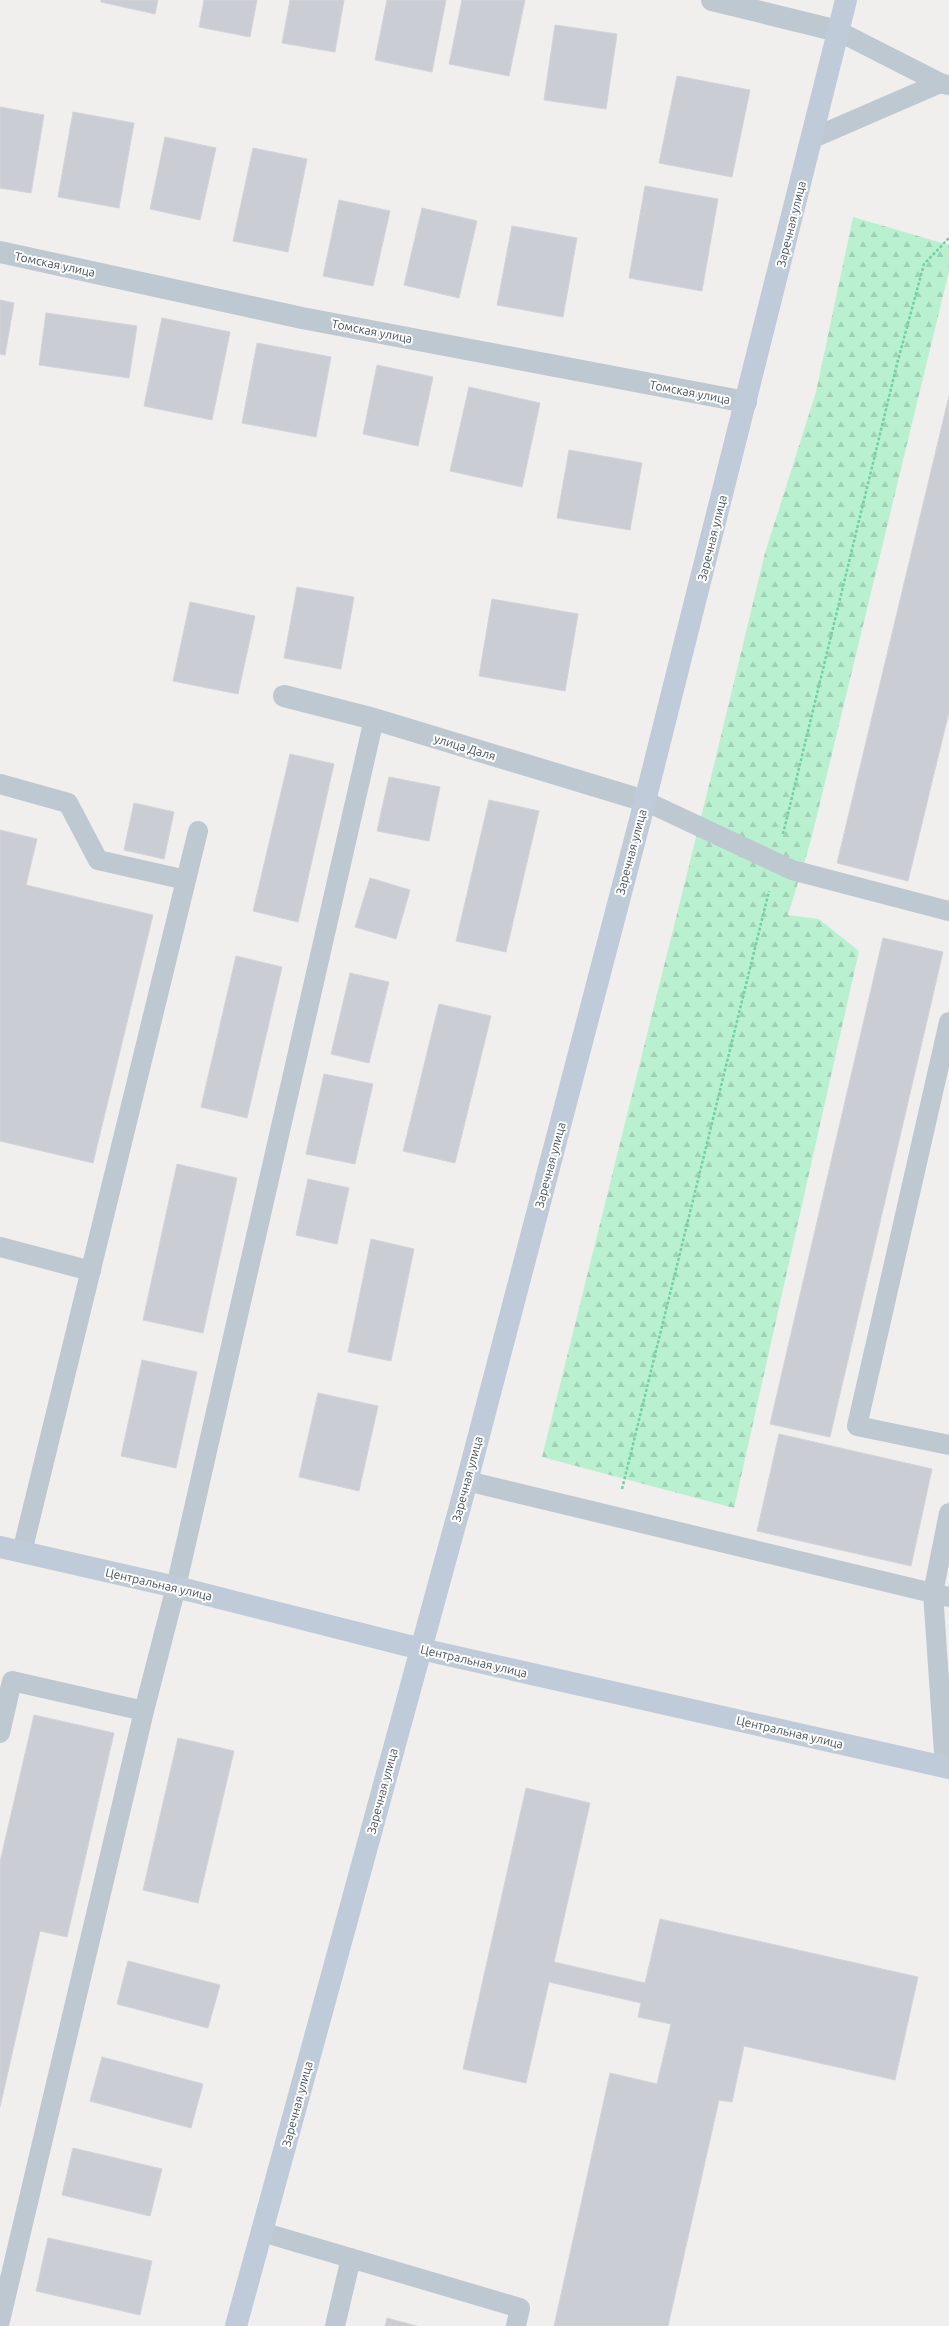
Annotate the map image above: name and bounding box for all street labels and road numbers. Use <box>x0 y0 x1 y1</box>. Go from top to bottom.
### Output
street label: Заречная улица <box>774 180 808 268</box>
street label: Томская улица <box>14 249 96 279</box>
street label: Томская улица <box>331 317 413 345</box>
street label: Томская улица <box>649 378 731 406</box>
street label: Заречная улица <box>695 494 729 582</box>
street label: улица Даля <box>433 731 497 763</box>
street label: Заречная улица <box>613 808 649 896</box>
street label: Заречная улица <box>532 1121 568 1209</box>
street label: Заречная улица <box>449 1435 485 1523</box>
street label: Центральная улица <box>104 1565 214 1603</box>
street label: Центральная улица <box>419 1642 529 1680</box>
street label: Центральная улица <box>735 1713 845 1751</box>
street label: Заречная улица <box>364 1747 400 1835</box>
street label: Заречная улица <box>279 2060 315 2148</box>

